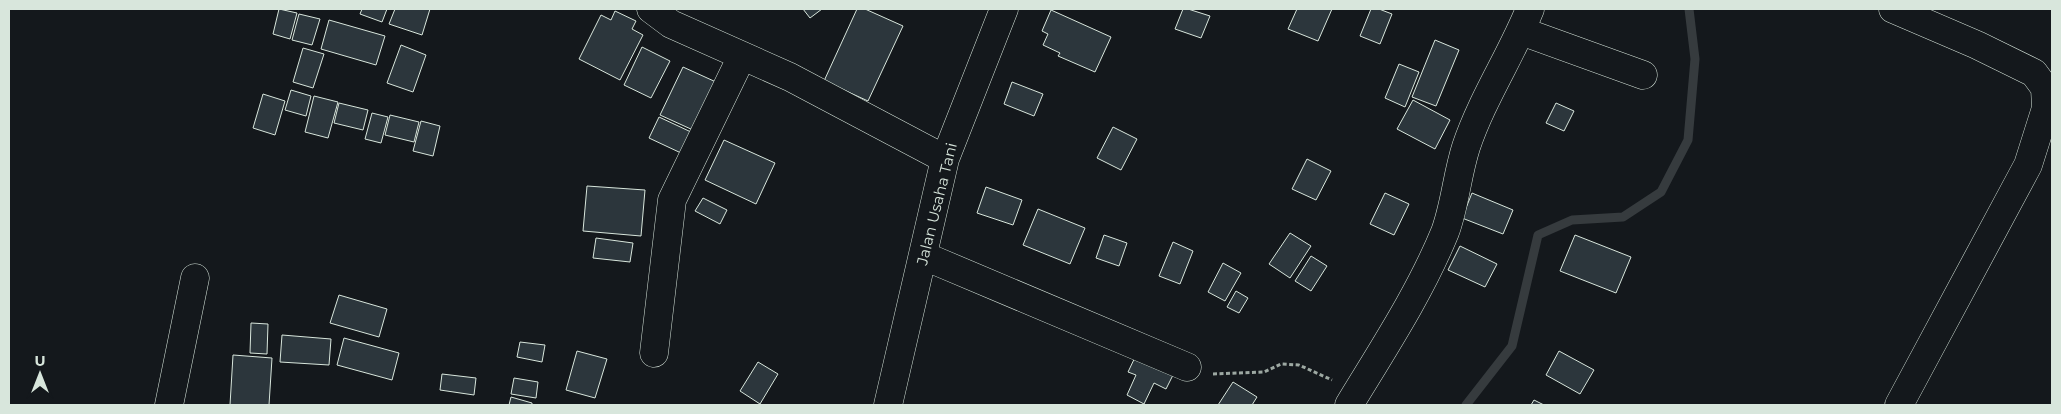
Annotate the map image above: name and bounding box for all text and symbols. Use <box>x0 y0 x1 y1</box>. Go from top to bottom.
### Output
street label: Jalan Usaha Tani <box>912 141 961 268</box>
north arrow <box>15 349 65 399</box>
text: U <box>34 352 46 370</box>

